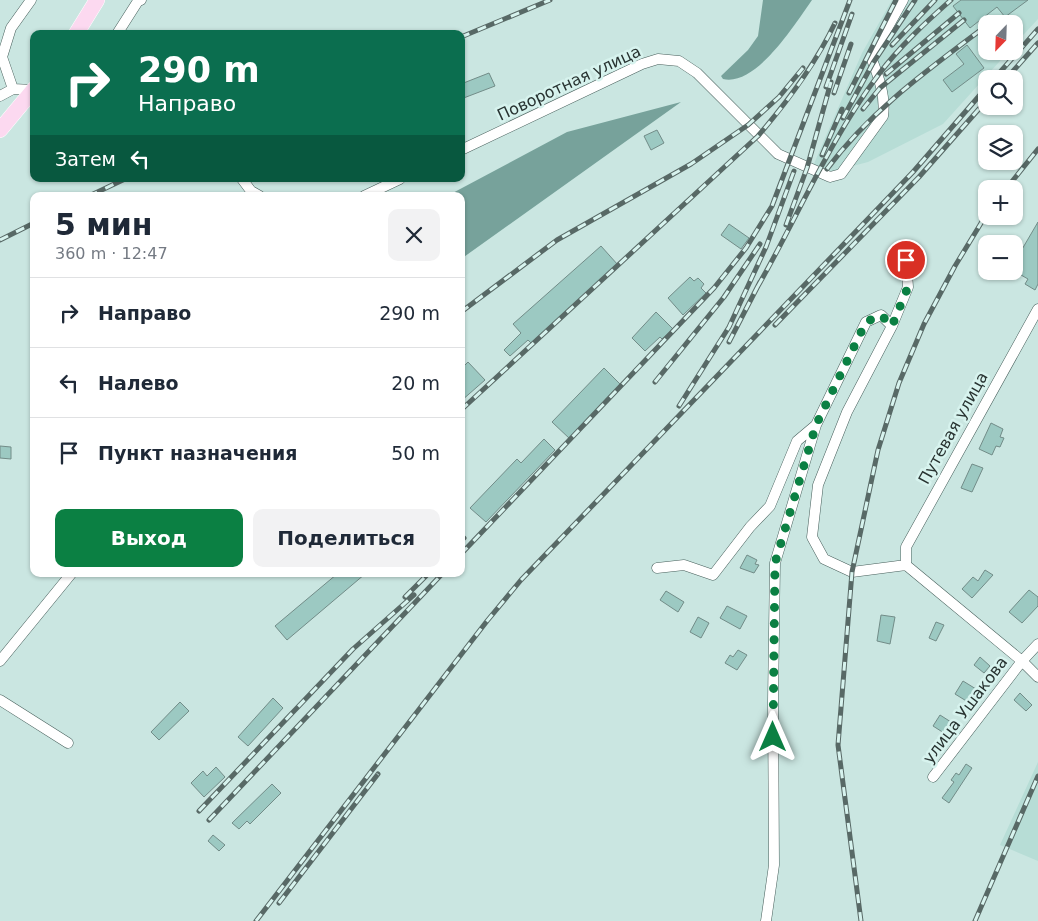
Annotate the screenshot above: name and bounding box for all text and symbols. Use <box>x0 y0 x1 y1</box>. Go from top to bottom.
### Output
north arrow <box>978 15 1022 60</box>
map controls <box>978 15 1023 280</box>
street label: Поворотная улица <box>494 41 644 125</box>
icon: right <box>55 50 120 115</box>
text: 290 m <box>138 50 260 90</box>
button: search <box>978 70 1023 115</box>
text: Направо <box>138 91 236 116</box>
button: layers <box>978 125 1023 170</box>
icon: left <box>126 145 154 173</box>
text: Затем <box>55 148 116 170</box>
button: + <box>978 180 1023 225</box>
text: 5 мин <box>55 207 153 242</box>
button: close <box>388 209 440 261</box>
button: − <box>978 235 1023 280</box>
pin <box>885 239 927 281</box>
text: 360 m · 12:47 <box>55 244 168 263</box>
icon: arrive <box>892 246 920 274</box>
icon: right <box>55 299 83 327</box>
text: Направо <box>98 302 191 324</box>
text: 290 m <box>379 302 440 324</box>
icon: left <box>55 369 83 397</box>
street label: Путевая улица <box>914 369 992 487</box>
text: Налево <box>98 372 179 394</box>
text: 20 m <box>391 372 440 394</box>
icon: arrive <box>55 439 83 467</box>
text: Пункт назначения <box>98 442 297 464</box>
text: 50 m <box>391 442 440 464</box>
button: Выход <box>55 509 243 567</box>
button: Поделиться <box>253 509 440 567</box>
street label: улица Ушакова <box>919 653 1011 767</box>
position arrow <box>746 710 798 762</box>

